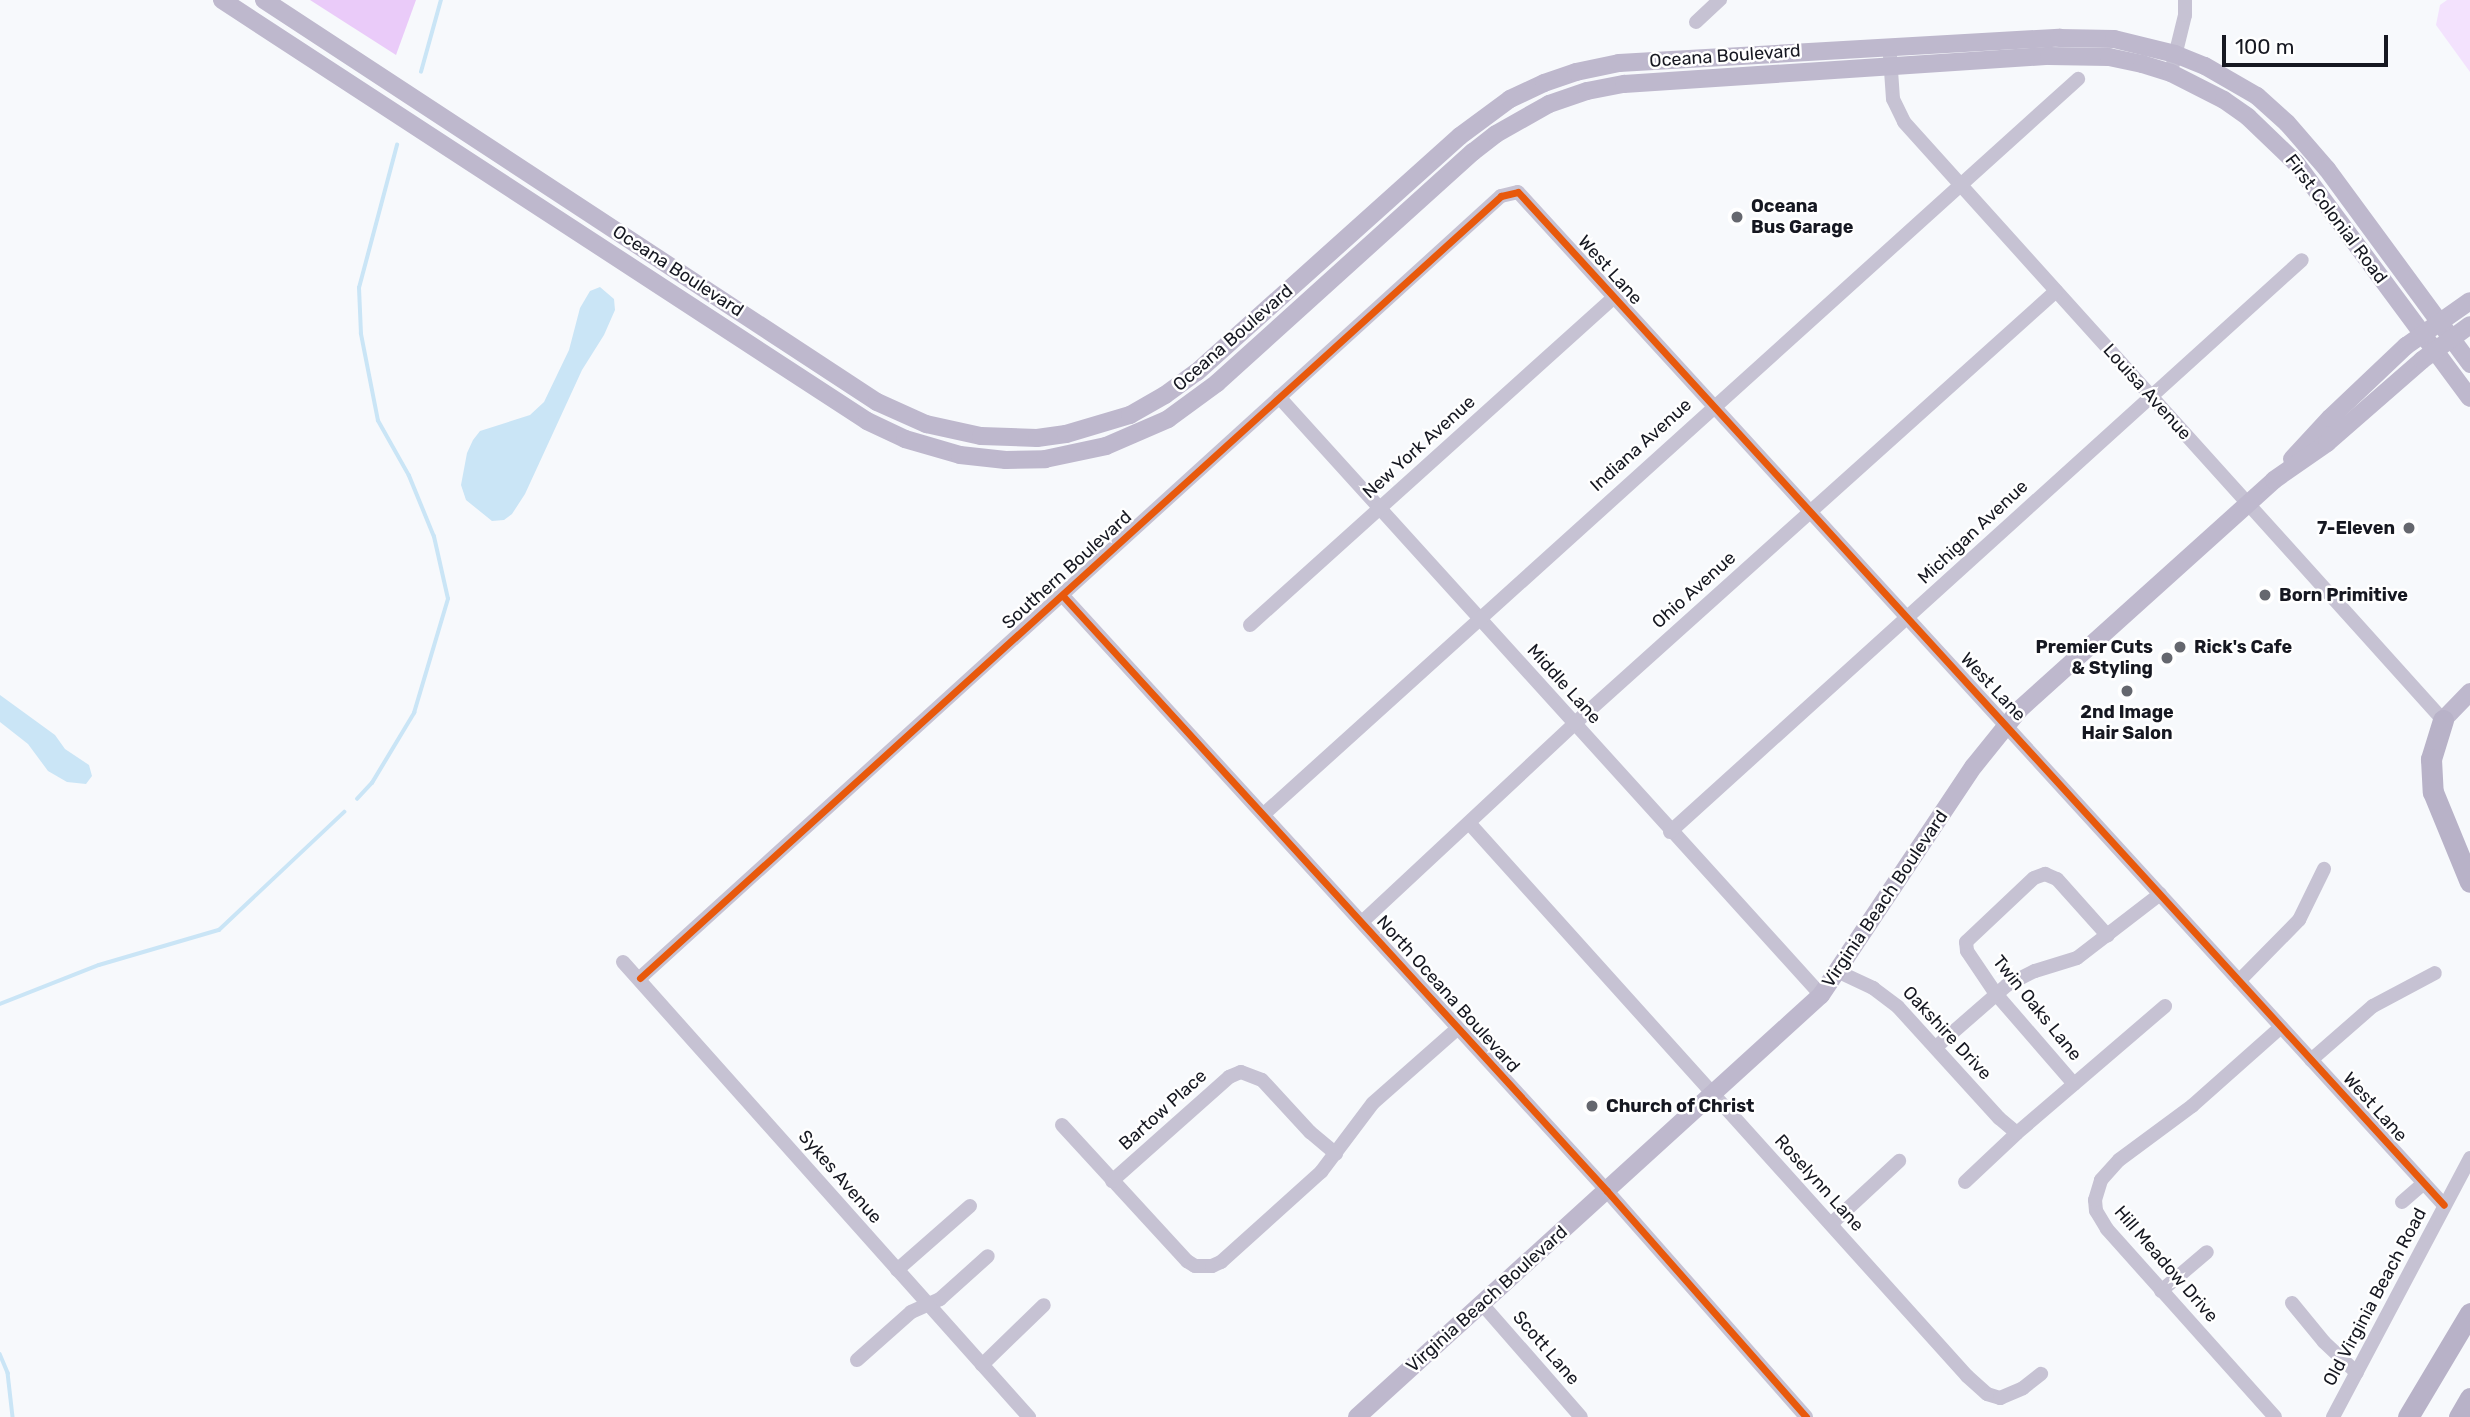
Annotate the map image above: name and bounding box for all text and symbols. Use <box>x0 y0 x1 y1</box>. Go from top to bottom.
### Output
scale bar <box>2225 21 2391 65</box>
text: 100 m <box>2235 34 2294 59</box>
street label: Oceana Boulevard <box>1649 40 1801 72</box>
street label: First Colonial Road <box>2280 150 2392 288</box>
place label: Oceana Bus Garage <box>1751 196 1853 238</box>
marker: Oceana Bus Garage <box>1729 209 1745 225</box>
street label: Oceana Boulevard <box>609 221 747 321</box>
street label: West Lane <box>1573 231 1647 309</box>
street label: Oceana Boulevard <box>1169 280 1297 396</box>
street label: Louisa Avenue <box>2098 339 2196 445</box>
street label: New York Avenue <box>1358 390 1480 504</box>
street label: Indiana Avenue <box>1586 394 1696 496</box>
street label: Michigan Avenue <box>1913 475 2033 589</box>
street label: Southern Boulevard <box>998 506 1136 634</box>
place label: 7-Eleven <box>2317 517 2395 539</box>
marker: 7-Eleven <box>2401 520 2417 536</box>
street label: Ohio Avenue <box>1648 547 1740 633</box>
place label: Born Primitive <box>2279 584 2408 606</box>
marker: Born Primitive <box>2257 587 2273 603</box>
place label: Rick's Cafe <box>2194 636 2292 658</box>
place label: Premier Cuts & Styling <box>2035 637 2153 680</box>
marker: Rick's Cafe <box>2172 639 2188 655</box>
street label: Middle Lane <box>1523 640 1605 728</box>
street label: West Lane <box>1956 648 2030 726</box>
marker: Premier Cuts & Styling <box>2159 650 2175 666</box>
marker: 2nd Image Hair Salon <box>2119 683 2135 699</box>
place label: 2nd Image Hair Salon <box>2080 702 2174 744</box>
street label: Virginia Beach Boulevard <box>1818 806 1952 992</box>
street label: North Oceana Boulevard <box>1372 911 1524 1077</box>
street label: Twin Oaks Lane <box>1988 951 2086 1065</box>
street label: Oakshire Drive <box>1898 982 1996 1084</box>
street label: Bartow Place <box>1115 1065 1211 1155</box>
street label: West Lane <box>2338 1068 2412 1146</box>
place label: Church of Christ <box>1606 1095 1755 1117</box>
marker: Church of Christ <box>1584 1098 1600 1114</box>
street label: Sykes Avenue <box>794 1126 886 1228</box>
street label: Roselynn Lane <box>1770 1130 1868 1236</box>
street label: Hill Meadow Drive <box>2109 1201 2223 1327</box>
street label: Old Virginia Beach Road <box>2319 1204 2431 1390</box>
street label: Virginia Beach Boulevard <box>1402 1221 1572 1377</box>
street label: Scott Lane <box>1508 1307 1584 1389</box>

